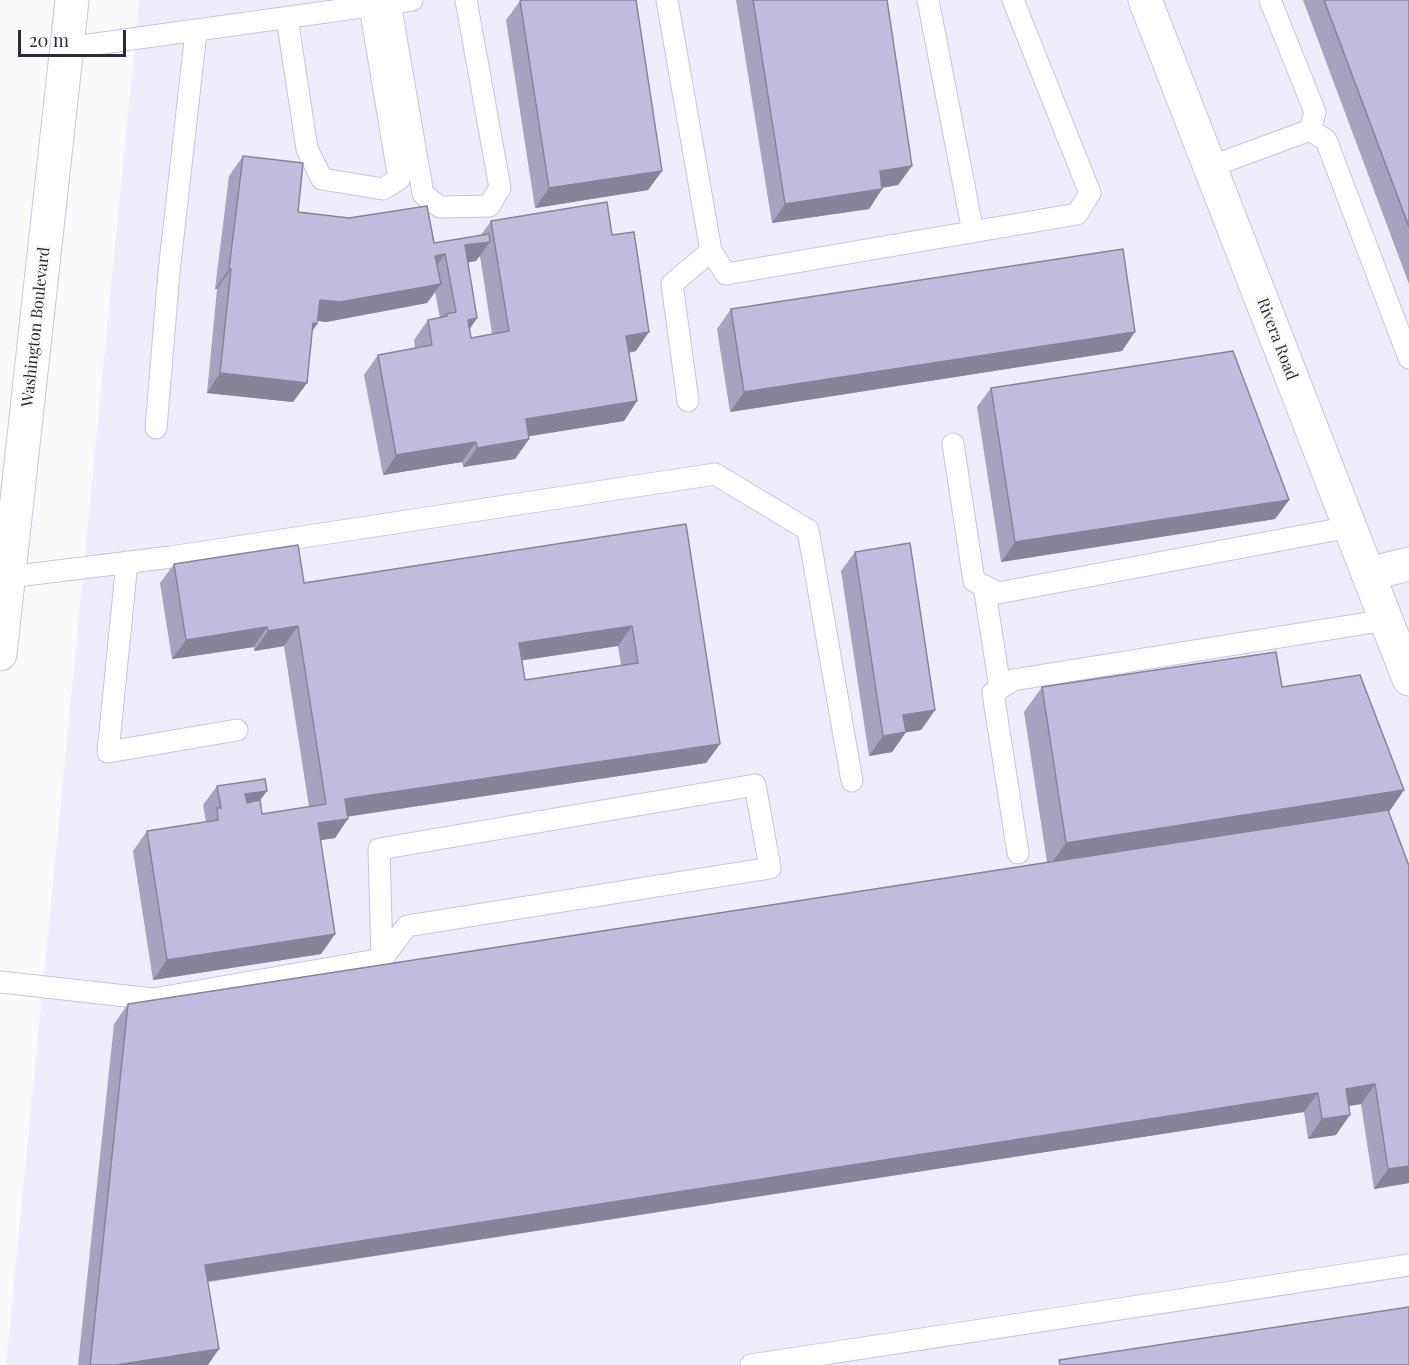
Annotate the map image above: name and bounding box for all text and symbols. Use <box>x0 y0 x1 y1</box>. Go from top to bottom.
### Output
scale bar <box>21 18 129 56</box>
text: 20 m <box>29 28 69 52</box>
street label: Washington Boulevard <box>18 246 54 408</box>
street label: Rivera Road <box>1253 295 1301 383</box>

